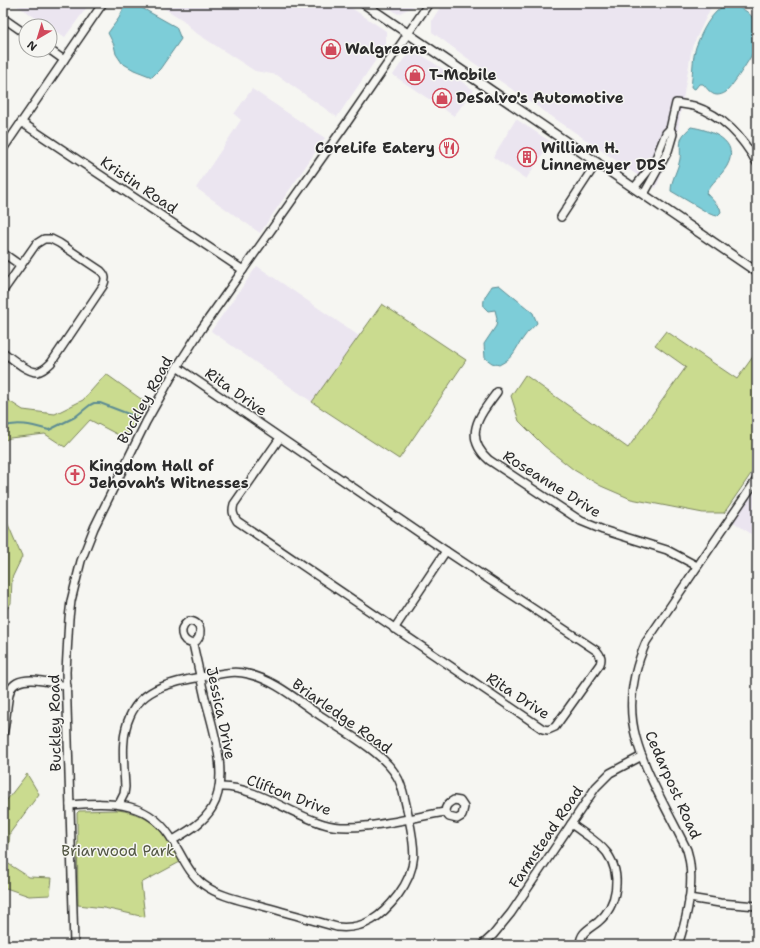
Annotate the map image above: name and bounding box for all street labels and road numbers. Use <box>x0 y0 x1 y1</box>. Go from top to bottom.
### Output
street label: Kristin Road <box>97 152 182 218</box>
street label: Buckley Road <box>113 352 178 447</box>
street label: Rita Drive <box>201 363 271 421</box>
street label: Roseanne Drive <box>499 446 605 522</box>
street label: Jessica Drive <box>201 665 241 761</box>
street label: Rita Drive <box>482 668 554 724</box>
street label: Buckley Road <box>44 674 66 772</box>
street label: Briarledge Road <box>288 674 396 758</box>
street label: Cedarpost Road <box>640 728 706 843</box>
street label: Clifton Drive <box>244 770 334 820</box>
street label: Farmstead Road <box>504 782 588 892</box>

